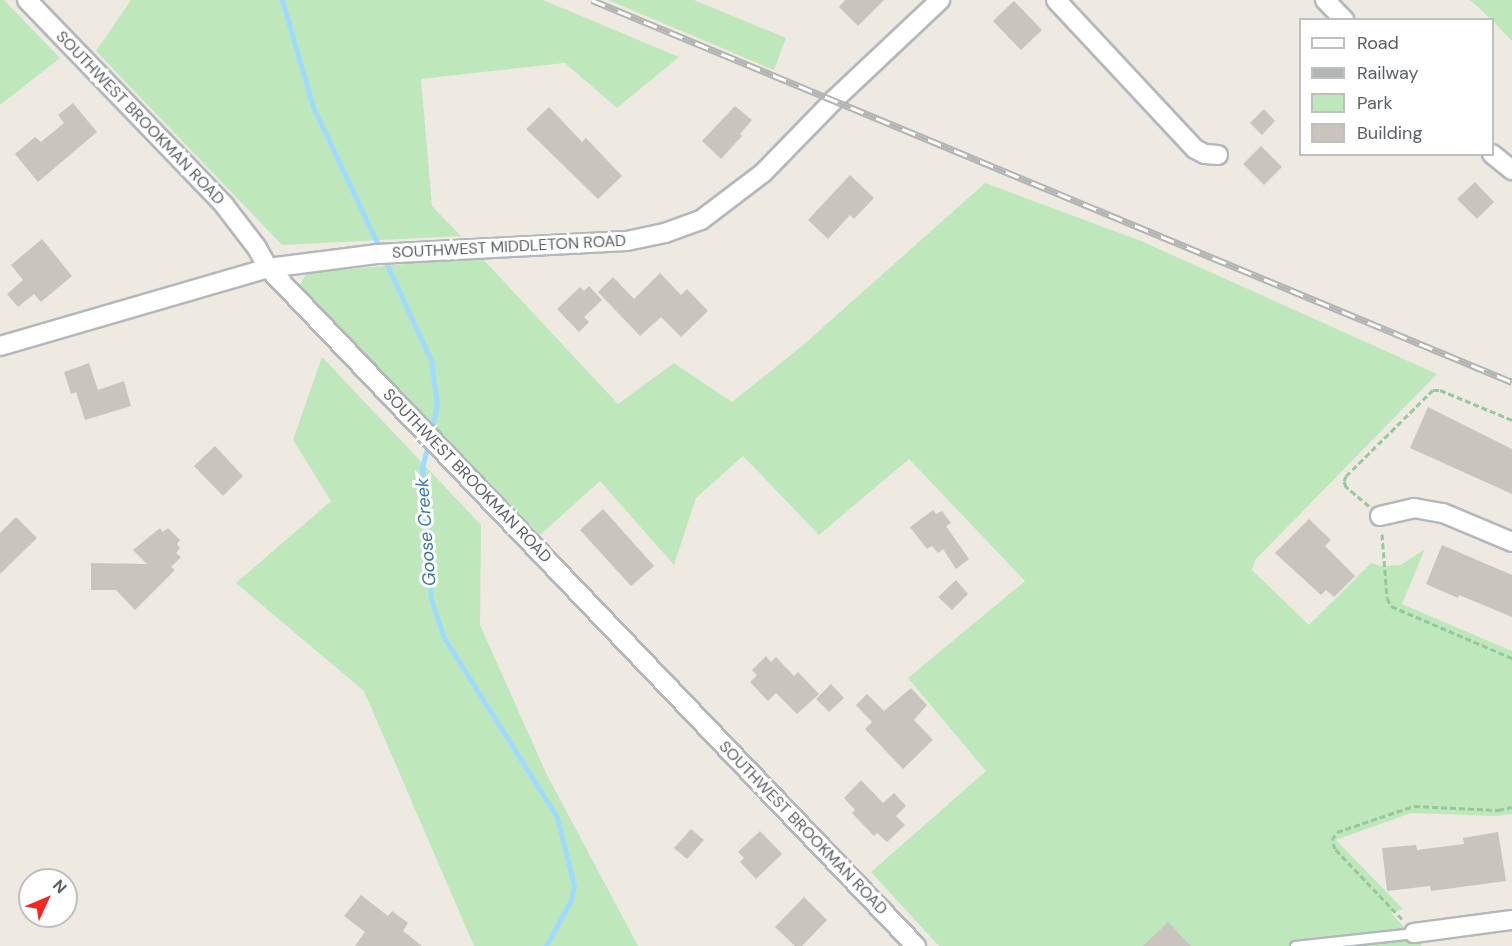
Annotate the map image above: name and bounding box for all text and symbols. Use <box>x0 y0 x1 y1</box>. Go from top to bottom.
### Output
legend <box>1299 18 1494 156</box>
street label: SOUTHWEST BROOKMAN ROAD <box>52 27 228 209</box>
text: Road <box>1357 31 1399 55</box>
text: Railway <box>1357 61 1419 85</box>
text: Park <box>1357 91 1393 115</box>
text: Building <box>1357 121 1422 145</box>
street label: SOUTHWEST MIDDLETON ROAD <box>392 231 626 263</box>
street label: SOUTHWEST BROOKMAN ROAD <box>379 385 555 567</box>
water label: Goose Creek <box>411 477 441 587</box>
street label: SOUTHWEST BROOKMAN ROAD <box>715 737 891 919</box>
north arrow <box>18 868 78 928</box>
text: N <box>48 875 71 898</box>

